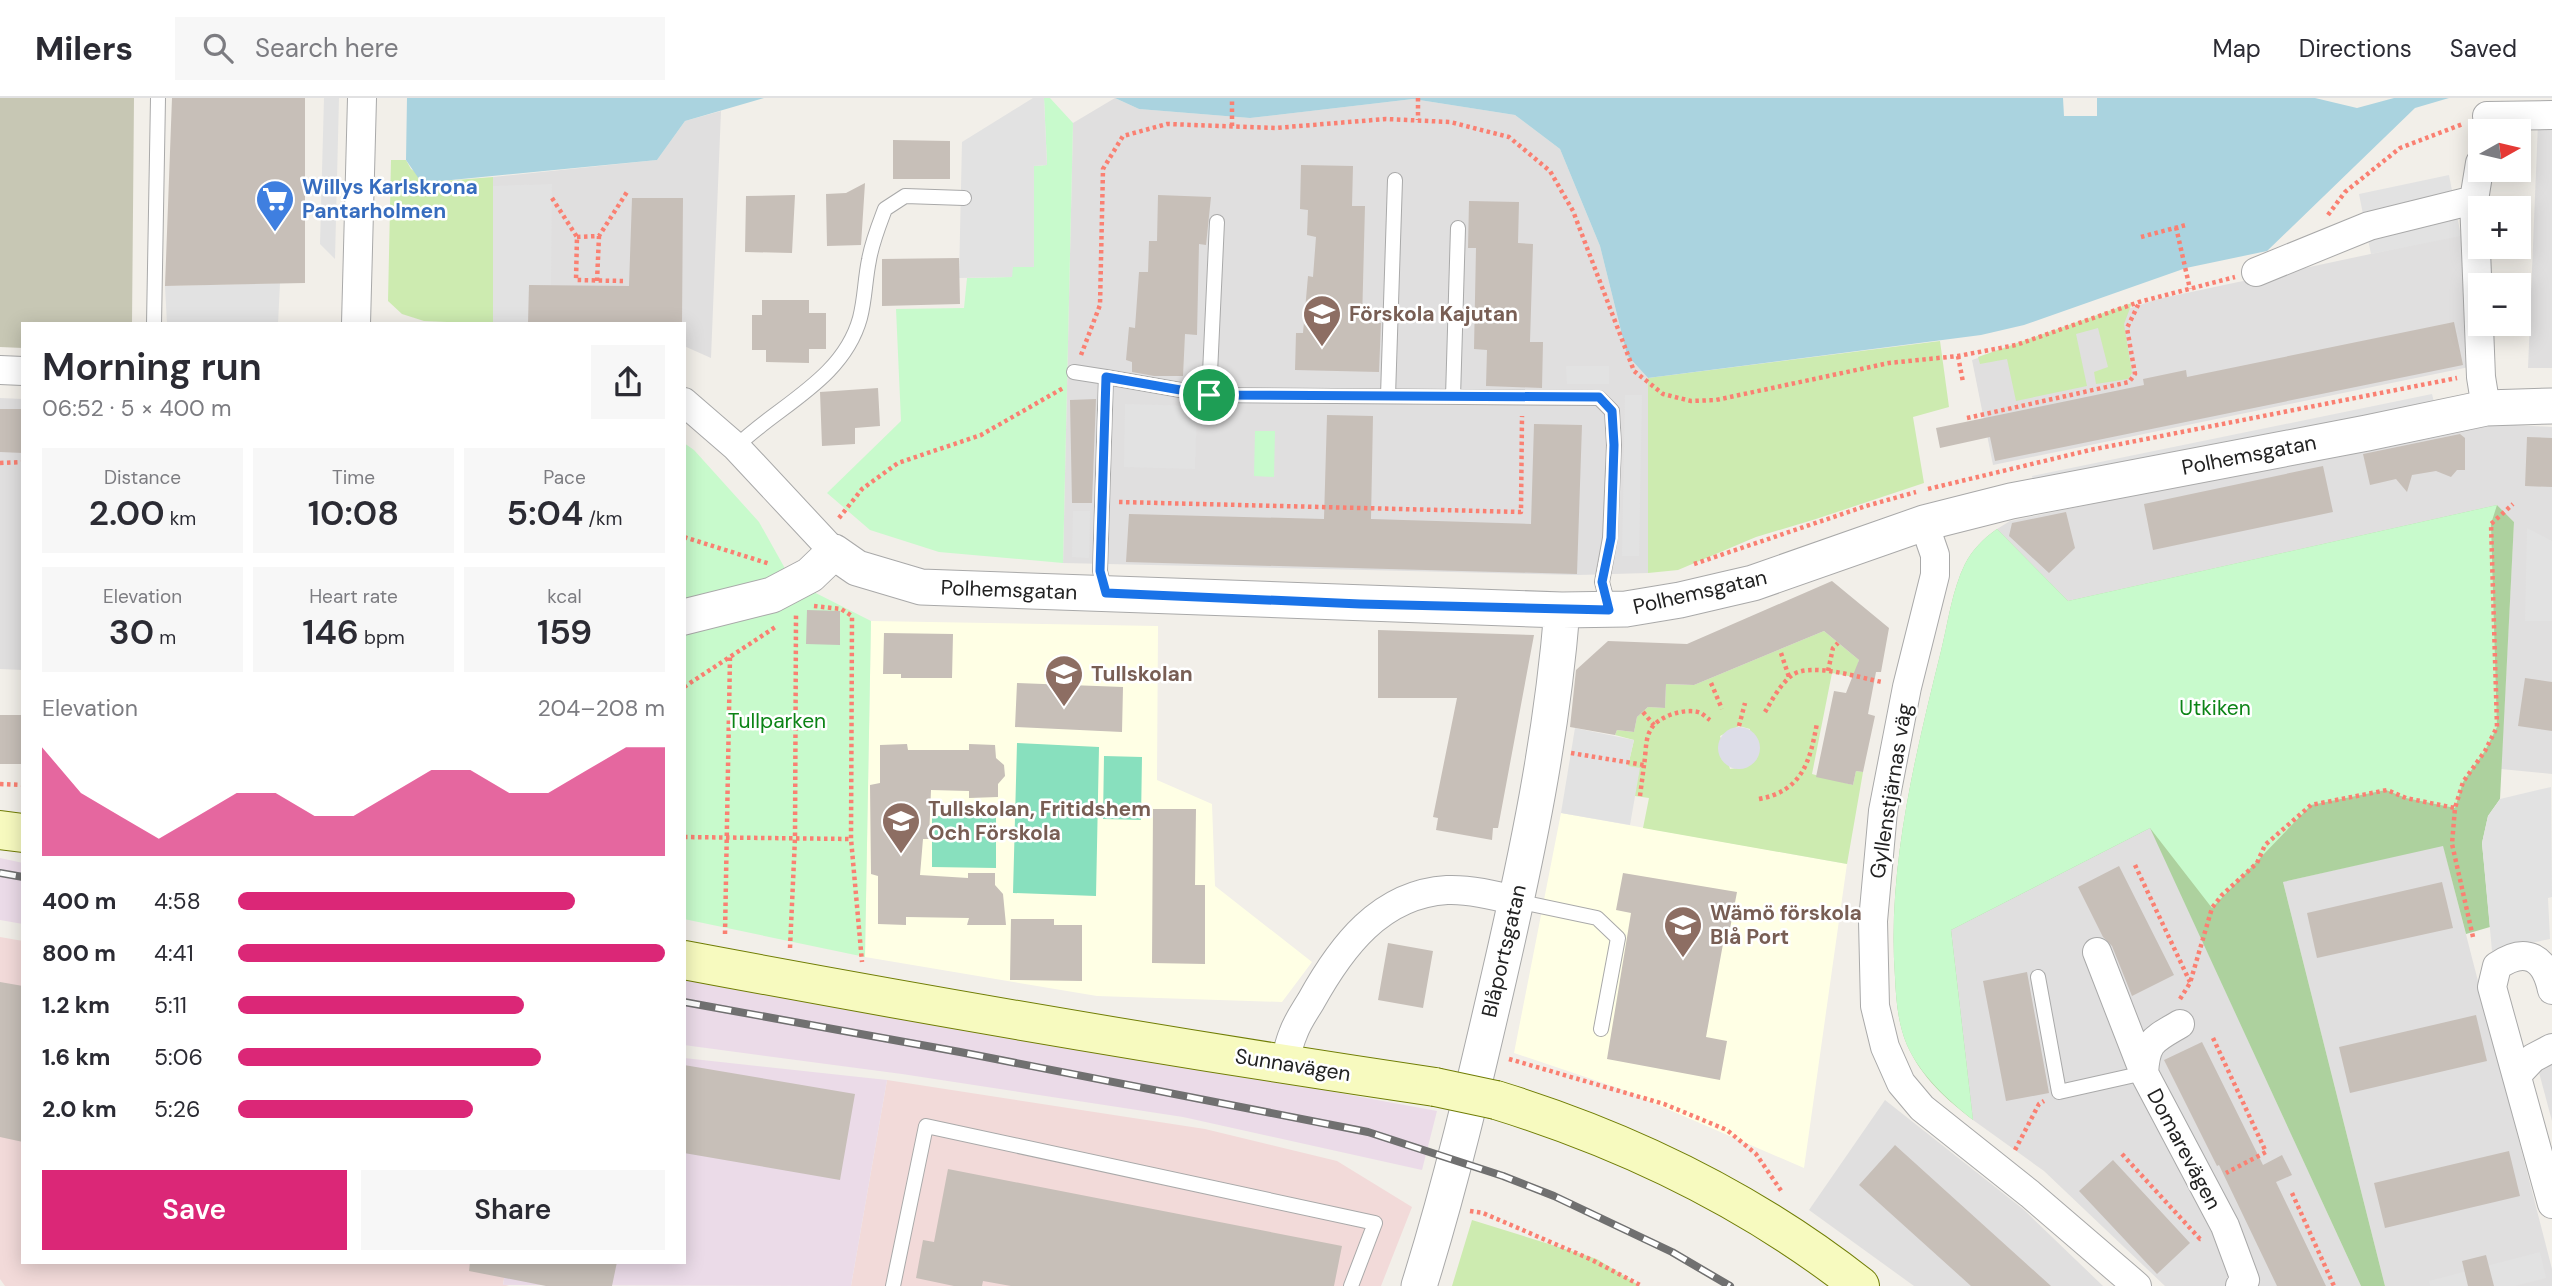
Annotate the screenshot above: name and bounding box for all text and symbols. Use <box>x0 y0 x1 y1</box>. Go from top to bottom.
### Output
search box <box>175 17 665 80</box>
text: Milers <box>35 27 133 70</box>
icon: search <box>199 29 237 67</box>
text: Search here <box>255 31 398 65</box>
text: Map <box>2213 33 2261 64</box>
text: Directions <box>2299 33 2412 64</box>
text: Saved <box>2450 33 2517 64</box>
north arrow <box>2468 119 2530 182</box>
map controls <box>2468 119 2531 336</box>
place label: Willys Karlskrona Pantarholmen <box>302 173 478 225</box>
supermarket icon: Willys Karlskrona Pantarholmen <box>254 178 296 233</box>
button: + <box>2468 196 2531 259</box>
button: − <box>2468 273 2531 336</box>
school or university icon: Förskola Kajutan <box>1301 293 1343 348</box>
place label: Förskola Kajutan <box>1349 300 1518 328</box>
text: Morning run <box>42 342 262 392</box>
button: share <box>591 345 665 419</box>
pin <box>1179 365 1239 425</box>
icon: arrive <box>1190 376 1228 414</box>
text: 06:52 · 5 × 400 m <box>42 393 231 423</box>
street label: Polhemsgatan <box>2179 428 2319 482</box>
text: Distance <box>104 465 181 490</box>
text: Time <box>332 465 375 490</box>
text: Pace <box>543 465 586 490</box>
text: 2.00 <box>89 490 165 536</box>
text: 10:08 <box>308 490 399 536</box>
text: 5:04 <box>507 490 583 536</box>
text: km <box>165 506 196 531</box>
text: /km <box>583 506 622 531</box>
street label: Polhemsgatan <box>1630 563 1770 621</box>
street label: Polhemsgatan <box>940 574 1078 606</box>
text: Elevation <box>103 584 182 609</box>
text: Heart rate <box>309 584 398 609</box>
text: kcal <box>547 584 582 609</box>
text: 30 <box>109 609 154 655</box>
text: 146 <box>302 609 359 655</box>
text: 159 <box>537 609 592 655</box>
text: m <box>154 625 176 650</box>
text: bpm <box>359 625 405 650</box>
school or university icon: Tullskolan <box>1043 653 1085 708</box>
place label: Tullskolan <box>1091 660 1193 688</box>
text: Elevation <box>42 693 138 723</box>
text: 204–208 m <box>538 693 665 723</box>
park label: Utkiken <box>2179 694 2251 722</box>
street label: Gyllenstjärnas väg <box>1863 701 1919 881</box>
park label: Tullparken <box>728 707 826 735</box>
place label: Tullskolan, Fritidshem Och Förskola <box>928 795 1151 847</box>
school or university icon: Tullskolan, Fritidshem Och Förskola <box>880 800 922 855</box>
street label: Blåportsgatan <box>1475 882 1533 1020</box>
text: 400 m <box>42 886 116 916</box>
text: 4:58 <box>154 886 201 916</box>
place label: Wämö förskola Blå Port <box>1710 899 1862 951</box>
school or university icon: Wämö förskola Blå Port <box>1662 904 1704 959</box>
text: 800 m <box>42 938 116 968</box>
text: 4:41 <box>154 938 194 968</box>
text: 1.2 km <box>42 990 110 1020</box>
text: 5:11 <box>154 990 187 1020</box>
text: 1.6 km <box>42 1042 110 1072</box>
text: 5:06 <box>154 1042 203 1072</box>
street label: Sunnavägen <box>1233 1042 1353 1088</box>
street label: Domarevägen <box>2140 1084 2228 1214</box>
text: 2.0 km <box>42 1094 117 1124</box>
text: 5:26 <box>154 1094 200 1124</box>
button: Save <box>42 1170 347 1250</box>
button: Share <box>361 1170 665 1250</box>

